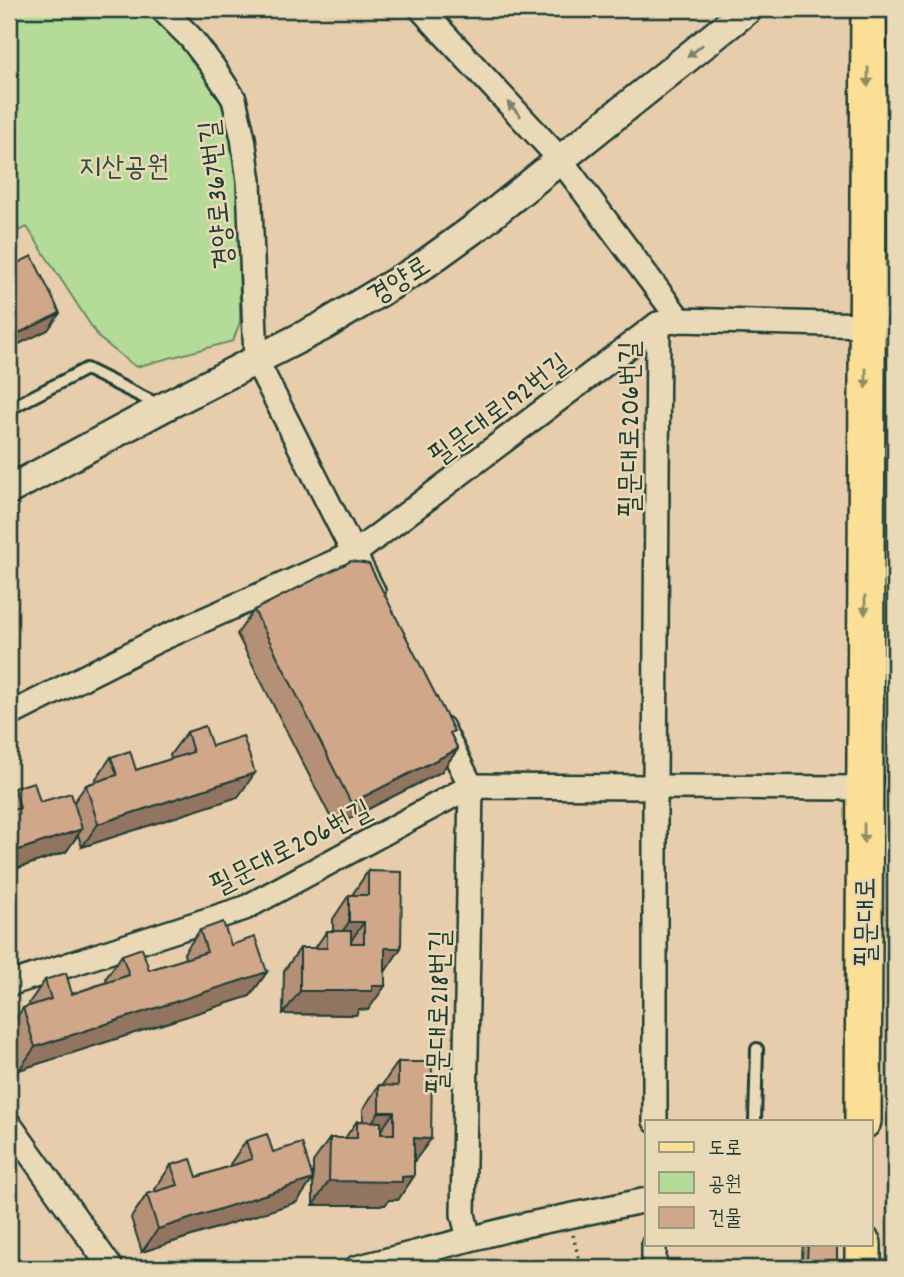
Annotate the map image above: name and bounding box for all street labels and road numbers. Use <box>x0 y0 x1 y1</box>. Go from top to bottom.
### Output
street label: 경양로367번길 <box>192 118 248 271</box>
street label: 경양로 <box>361 248 440 318</box>
street label: 필문대로206번길 <box>613 341 653 517</box>
street label: 필문대로192번길 <box>423 346 579 478</box>
street label: 필문대로206번길 <box>205 793 380 908</box>
street label: 필문대로 <box>849 877 889 967</box>
street label: 필문대로218번길 <box>421 929 463 1095</box>

